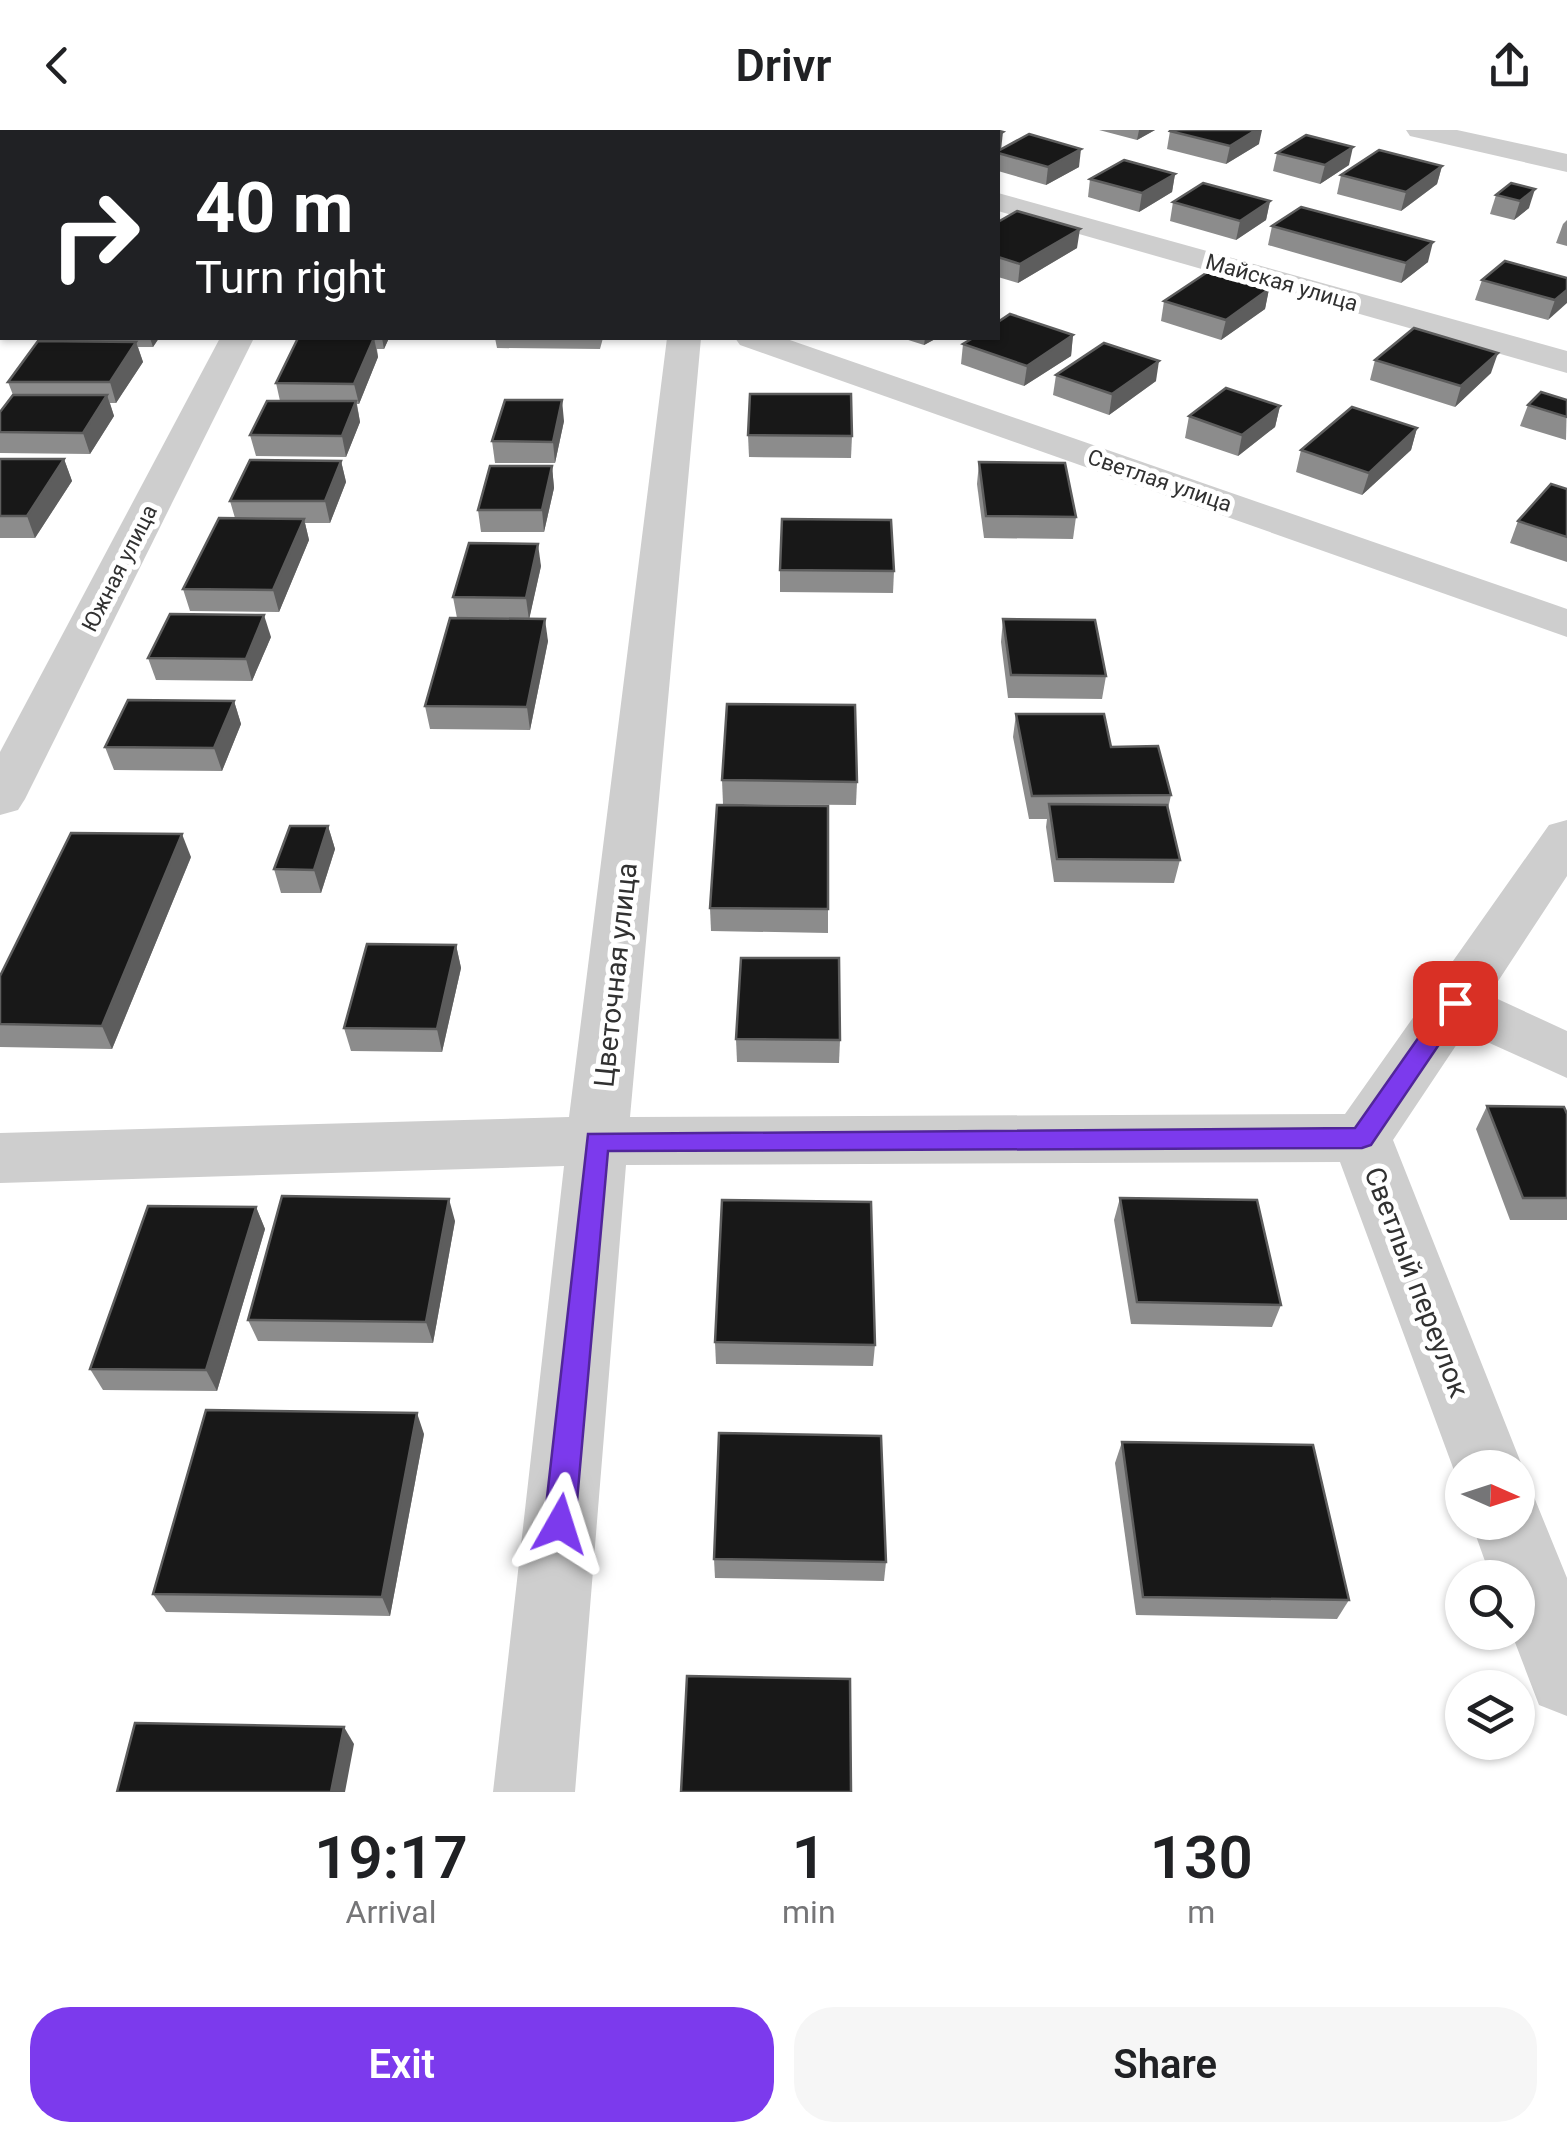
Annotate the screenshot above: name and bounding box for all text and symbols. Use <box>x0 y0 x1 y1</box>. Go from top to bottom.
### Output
icon: back <box>30 38 85 93</box>
icon: share <box>1482 38 1537 93</box>
text: Drivr <box>736 39 831 92</box>
text: 40 m <box>195 167 353 249</box>
icon: right <box>30 170 160 300</box>
street label: Майская улица <box>1203 249 1361 316</box>
text: Turn right <box>195 251 387 304</box>
street label: Светлая улица <box>1084 444 1235 517</box>
street label: Южная улица <box>77 501 162 636</box>
street label: Цветочная улица <box>587 861 644 1089</box>
pin <box>1413 961 1498 1046</box>
icon: arrive <box>1428 976 1483 1031</box>
street label: Светлый переулок <box>1357 1163 1476 1402</box>
north arrow <box>1445 1450 1535 1540</box>
map controls <box>1445 1450 1535 1760</box>
position arrow <box>508 1472 612 1576</box>
button: search <box>1445 1560 1535 1650</box>
button: layers <box>1445 1670 1535 1760</box>
text: 19:17 <box>314 1822 468 1893</box>
text: 1 <box>792 1822 826 1893</box>
text: 130 <box>1150 1822 1253 1893</box>
text: Arrival <box>346 1893 436 1931</box>
text: min <box>782 1893 836 1931</box>
text: m <box>1187 1893 1215 1931</box>
button: Exit <box>30 2007 774 2122</box>
button: Share <box>794 2007 1537 2122</box>

